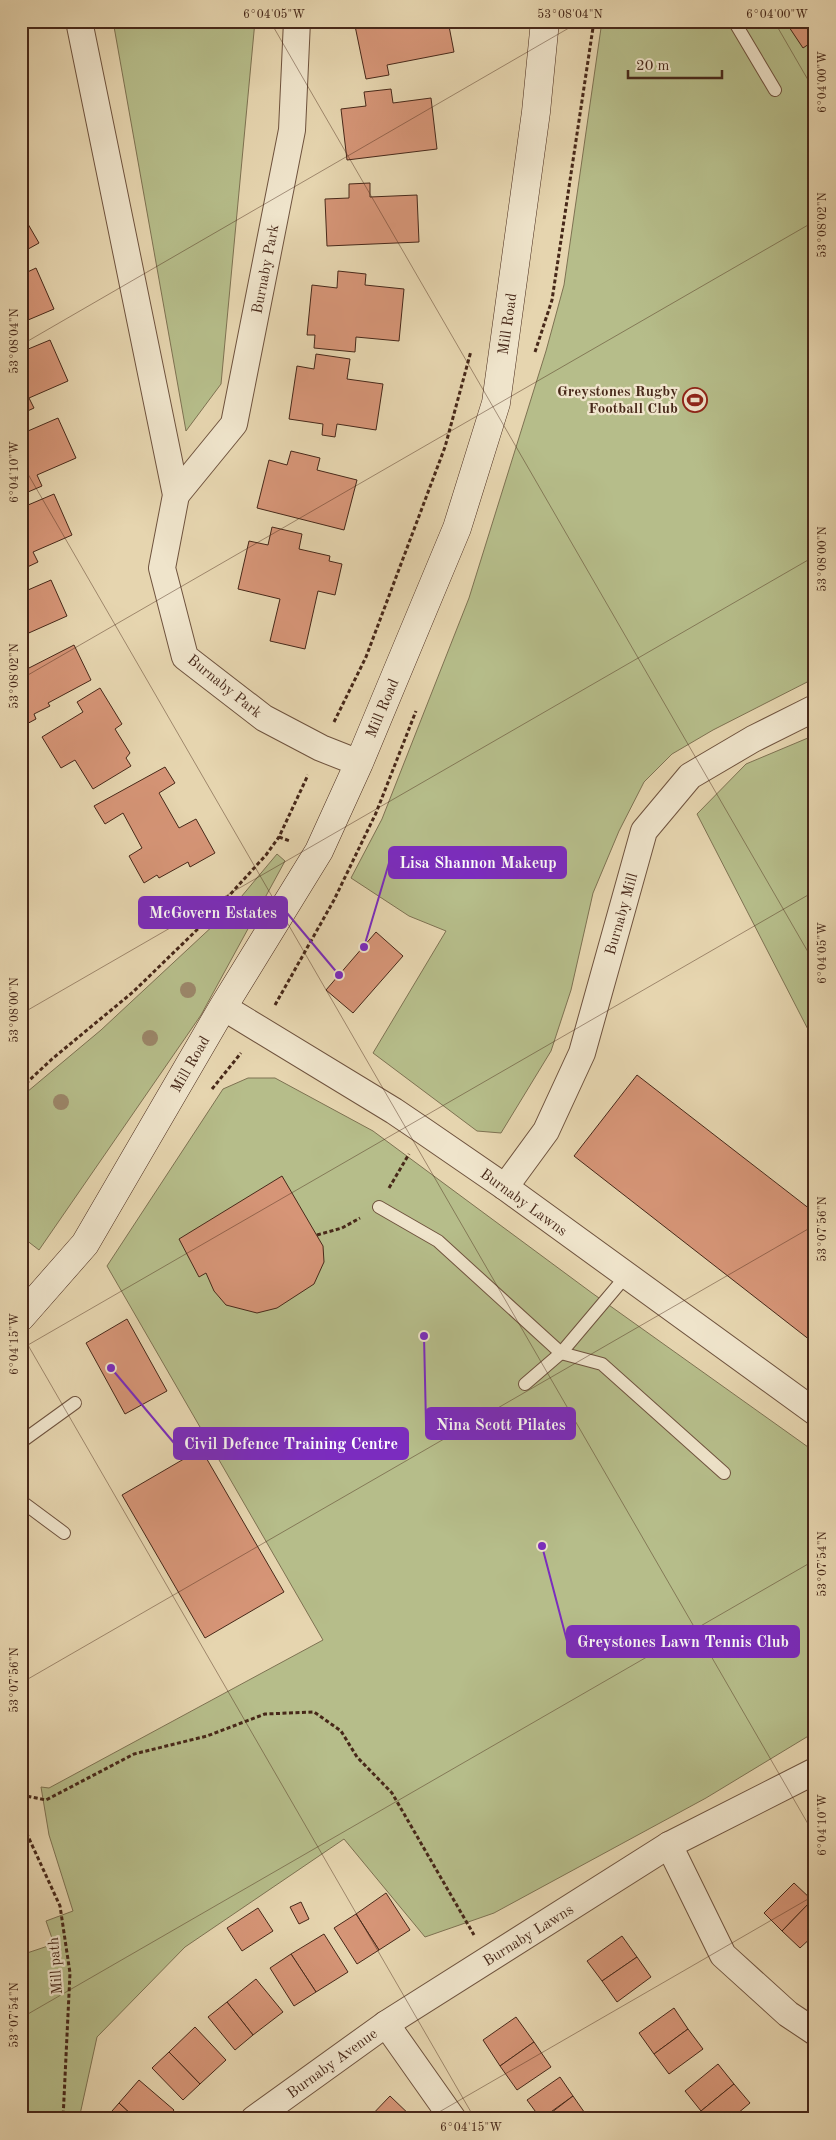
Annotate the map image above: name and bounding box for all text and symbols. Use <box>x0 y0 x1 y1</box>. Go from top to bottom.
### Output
text: 6°04'05"W <box>243 8 305 21</box>
text: 53°08'04"N <box>537 8 603 21</box>
text: 6°04'00"W <box>746 9 808 21</box>
scale bar <box>628 48 722 80</box>
text: 6°04'00"W <box>817 51 829 113</box>
text: 20 m <box>636 59 670 74</box>
text: 53°08'02"N <box>816 192 829 258</box>
street label: Burnaby Park <box>250 223 283 315</box>
street label: Mill Road <box>497 292 520 356</box>
text: 53°08'04"N <box>8 308 21 374</box>
place label: Greystones Rugby Football Club <box>557 385 678 417</box>
sports icon: Greystones Rugby Football Club <box>682 387 708 413</box>
text: 6°04'10"W <box>9 441 21 503</box>
text: 53°08'00"N <box>816 526 829 592</box>
text: 53°08'02"N <box>8 643 21 709</box>
street label: Burnaby Park <box>184 653 264 722</box>
street label: Mill Road <box>364 677 403 740</box>
callout: Lisa Shannon Makeup <box>389 847 566 878</box>
text: Lisa Shannon Makeup <box>399 856 557 872</box>
street label: Burnaby Mill <box>604 872 641 957</box>
callout: McGovern Estates <box>139 897 287 928</box>
text: McGovern Estates <box>149 906 277 922</box>
text: 6°04'05"W <box>816 922 829 984</box>
text: 53°08'00"N <box>8 977 21 1043</box>
street label: Mill Road <box>169 1034 213 1095</box>
street label: Burnaby Lawns <box>477 1167 569 1240</box>
text: 53°07'56"N <box>816 1196 829 1262</box>
text: 6°04'15"W <box>8 1313 21 1375</box>
callout: Nina Scott Pilates <box>426 1408 575 1439</box>
text: Nina Scott Pilates <box>436 1418 566 1434</box>
callout: Civil Defence Training Centre <box>174 1428 408 1459</box>
text: Civil Defence Training Centre <box>184 1437 398 1453</box>
text: 53°07'54"N <box>816 1531 829 1597</box>
callout: Greystones Lawn Tennis Club <box>567 1626 799 1657</box>
text: Greystones Lawn Tennis Club <box>577 1635 789 1651</box>
text: 53°07'56"N <box>8 1647 21 1713</box>
text: 6°04'10"W <box>817 1794 829 1856</box>
street label: Burnaby Lawns <box>481 1903 577 1970</box>
street label: Mill path <box>47 1937 66 1995</box>
text: 53°07'54"N <box>8 1982 21 2048</box>
street label: Burnaby Avenue <box>285 2026 381 2102</box>
text: 6°04'15"W <box>440 2121 502 2134</box>

